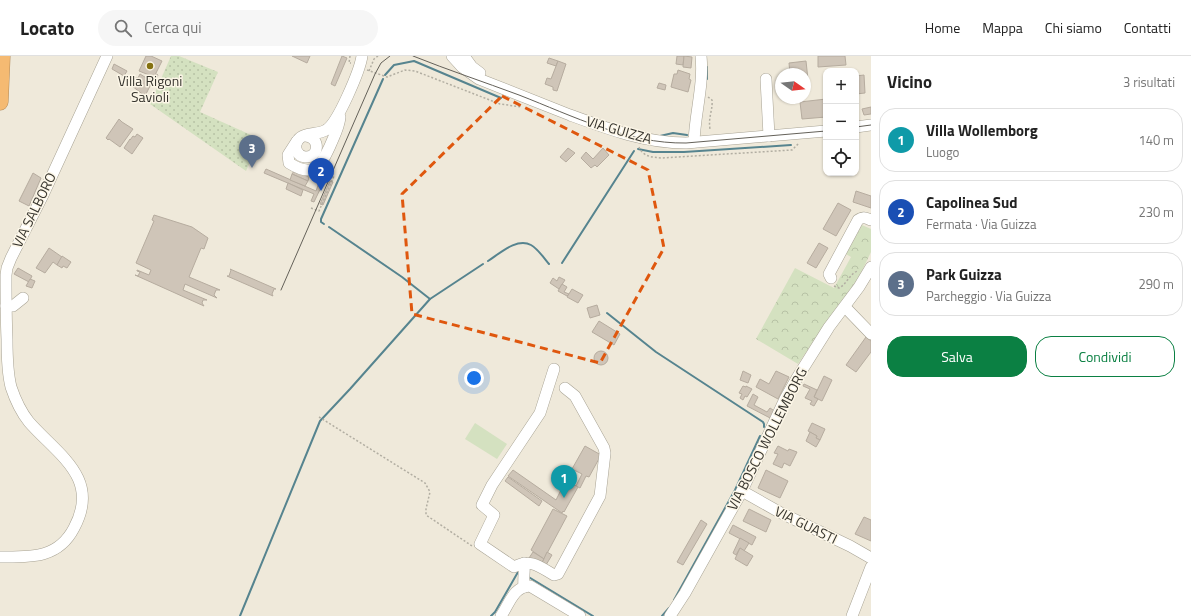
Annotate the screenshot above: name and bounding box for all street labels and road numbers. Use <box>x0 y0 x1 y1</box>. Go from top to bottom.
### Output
street label: VIA GUIZZA <box>584 110 655 149</box>
street label: VIA SALBORO <box>6 169 61 251</box>
street label: VIA BOSCO WOLLEMBORG <box>721 364 812 514</box>
street label: VIA GUASTI <box>771 500 841 549</box>

